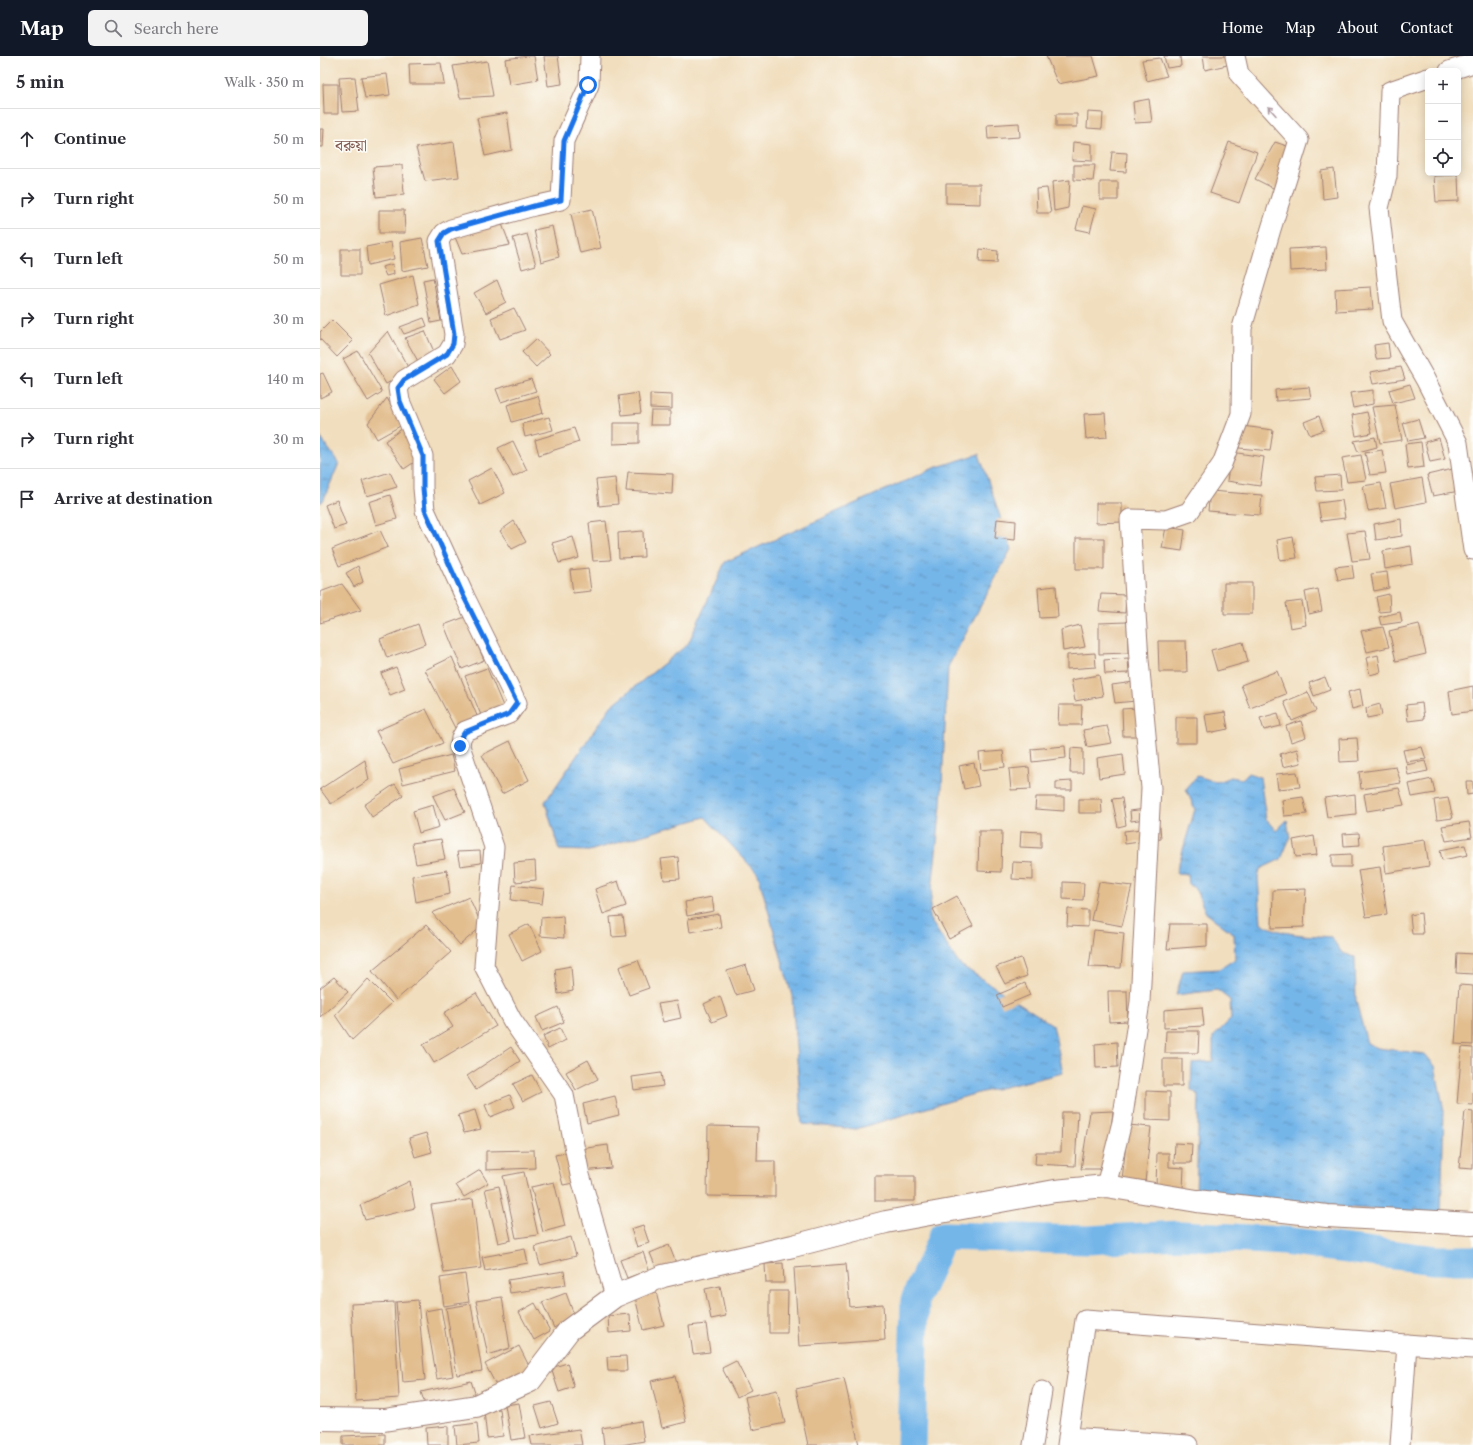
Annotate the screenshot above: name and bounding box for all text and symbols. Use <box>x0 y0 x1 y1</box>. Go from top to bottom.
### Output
search box <box>88 10 368 46</box>
text: Map <box>20 17 64 40</box>
icon: search <box>102 17 124 39</box>
text: Search here <box>134 19 219 38</box>
text: Home <box>1222 19 1263 37</box>
text: Map <box>1285 19 1315 37</box>
text: About <box>1337 19 1378 37</box>
text: Contact <box>1400 19 1453 37</box>
map controls <box>1425 68 1461 176</box>
button: + <box>1425 68 1461 104</box>
text: 5 min <box>16 72 64 92</box>
text: Walk · 350 m <box>224 74 304 90</box>
route start <box>579 76 597 94</box>
button: − <box>1425 104 1461 140</box>
one-way arrow <box>1268 106 1277 116</box>
icon: ahead <box>16 128 38 150</box>
text: Continue <box>54 129 126 148</box>
text: 50 m <box>273 131 304 147</box>
district label: বরুয়া <box>334 135 367 155</box>
button: locate <box>1425 140 1461 176</box>
icon: right <box>16 188 38 210</box>
text: Turn right <box>54 189 134 208</box>
text: 50 m <box>273 191 304 207</box>
icon: left <box>16 248 38 270</box>
text: Turn left <box>54 249 123 268</box>
text: 50 m <box>273 251 304 267</box>
icon: right <box>16 308 38 330</box>
text: Turn right <box>54 309 134 328</box>
text: 30 m <box>273 311 304 327</box>
icon: left <box>16 368 38 390</box>
text: Turn left <box>54 369 123 388</box>
text: 140 m <box>267 371 304 387</box>
icon: right <box>16 428 38 450</box>
text: Turn right <box>54 429 134 448</box>
text: 30 m <box>273 431 304 447</box>
icon: arrive <box>16 488 38 510</box>
text: Arrive at destination <box>54 489 213 508</box>
route end <box>451 737 469 755</box>

